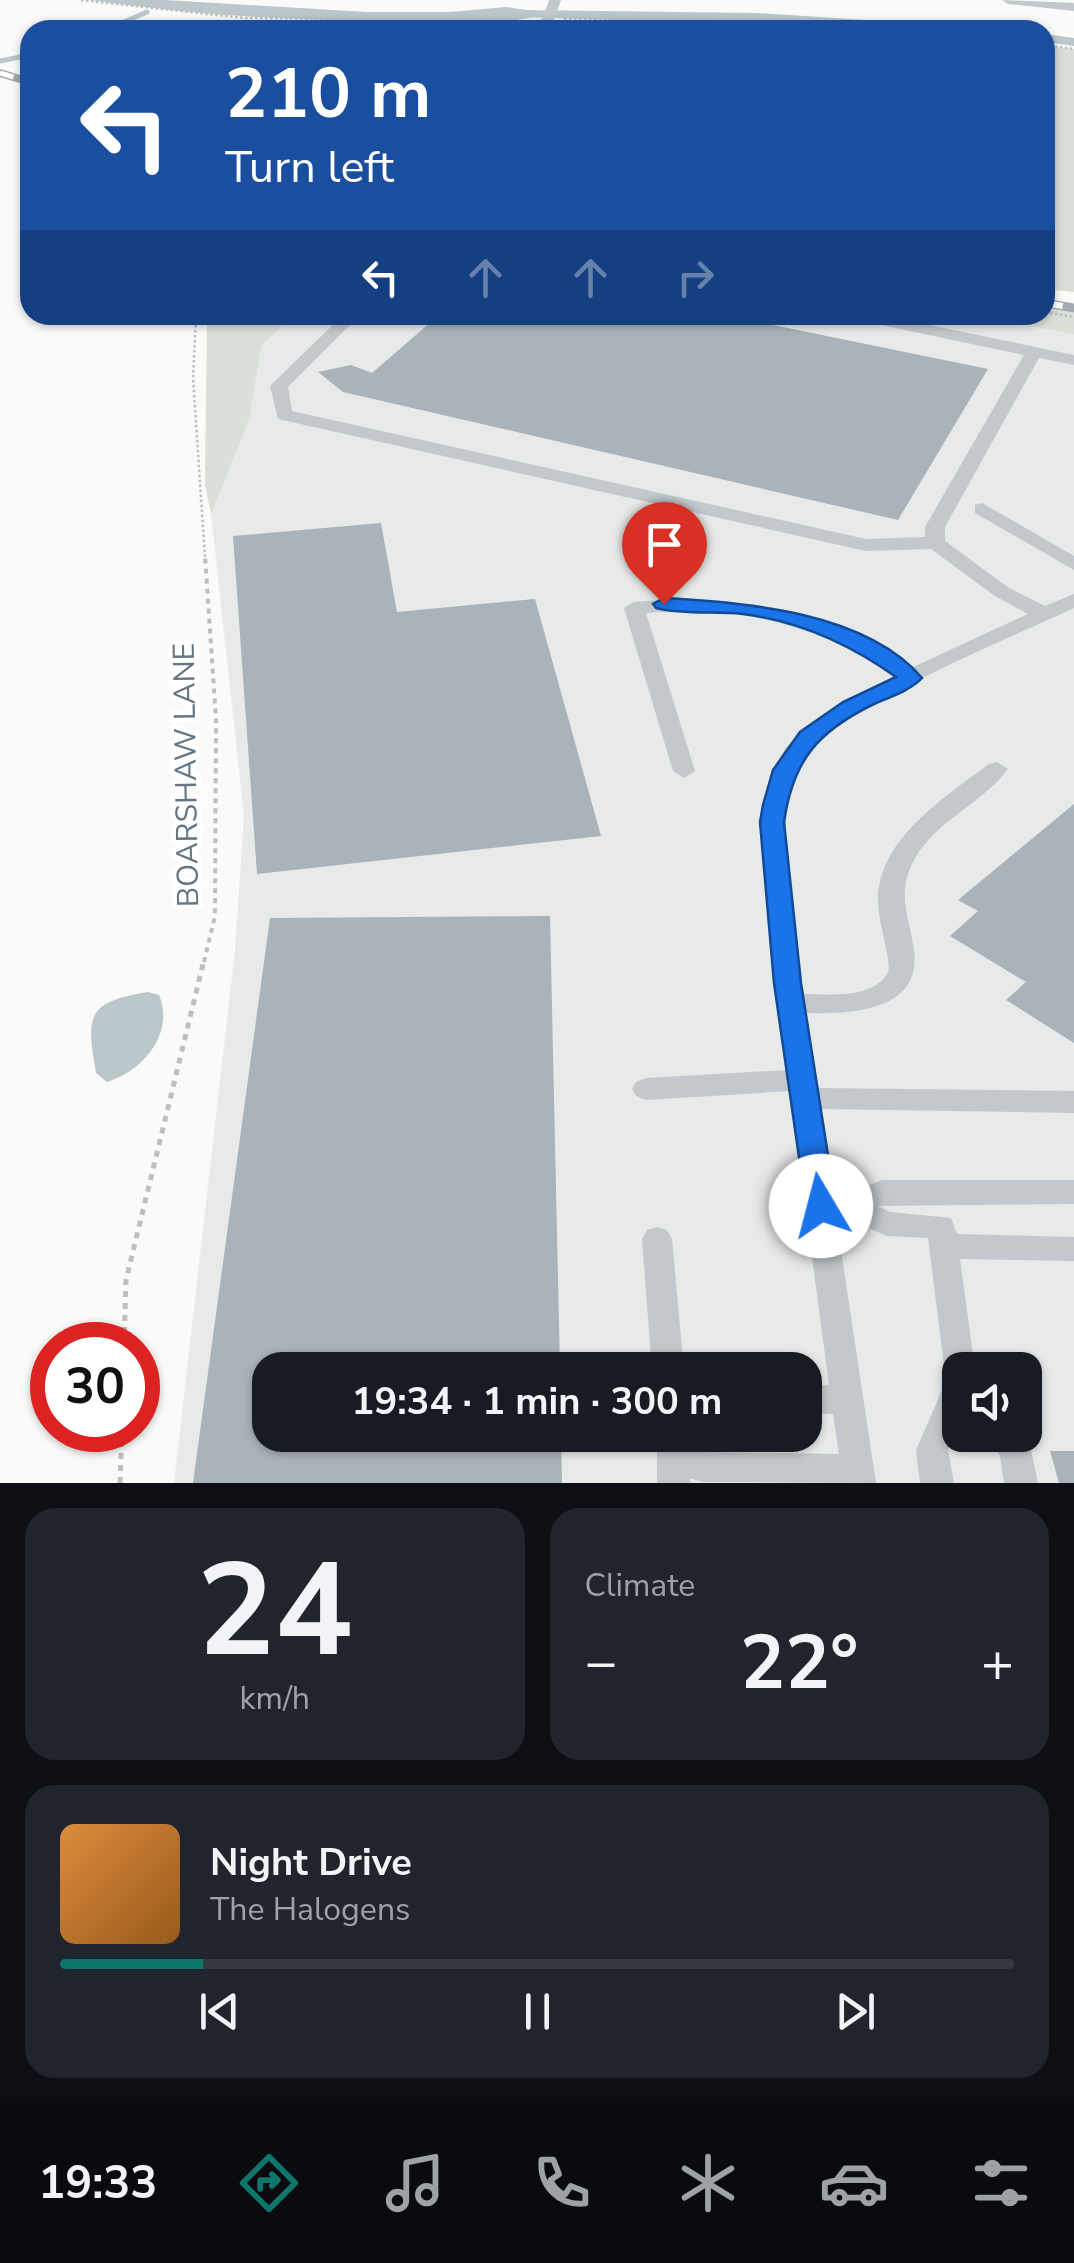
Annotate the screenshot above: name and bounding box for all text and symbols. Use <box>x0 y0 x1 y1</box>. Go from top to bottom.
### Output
text: 210 m <box>225 46 431 142</box>
icon: left <box>60 60 190 190</box>
text: Turn left <box>225 137 394 198</box>
icon: left <box>353 250 408 305</box>
icon: ahead <box>458 250 513 305</box>
icon: ahead <box>563 250 618 305</box>
icon: right <box>668 250 723 305</box>
pin <box>622 502 707 605</box>
icon: arrive <box>637 517 692 572</box>
street label: BOARSHAW LANE <box>164 642 209 908</box>
position arrow <box>769 1154 873 1258</box>
speed limit sign: 30 <box>30 1322 160 1452</box>
map controls <box>942 1352 1042 1452</box>
button: sound <box>942 1352 1042 1452</box>
text: 19:34 · 1 min · 300 m <box>352 1376 722 1427</box>
text: 24 <box>197 1523 353 1700</box>
text: Climate <box>585 1564 695 1607</box>
text: 22° <box>740 1612 858 1714</box>
text: − <box>585 1625 618 1700</box>
text: + <box>981 1625 1014 1700</box>
text: km/h <box>239 1677 310 1720</box>
text: Night Drive <box>210 1837 412 1888</box>
text: The Halogens <box>210 1888 410 1931</box>
icon: previous <box>192 1984 247 2039</box>
icon: pause <box>510 1984 565 2039</box>
icon: next <box>828 1984 883 2039</box>
icon: directions <box>234 2148 304 2218</box>
icon: music <box>380 2148 450 2218</box>
icon: phone <box>527 2148 597 2218</box>
icon: climate <box>673 2148 743 2218</box>
icon: car <box>819 2148 889 2218</box>
icon: filters <box>966 2148 1036 2218</box>
text: 19:33 <box>38 2153 157 2214</box>

